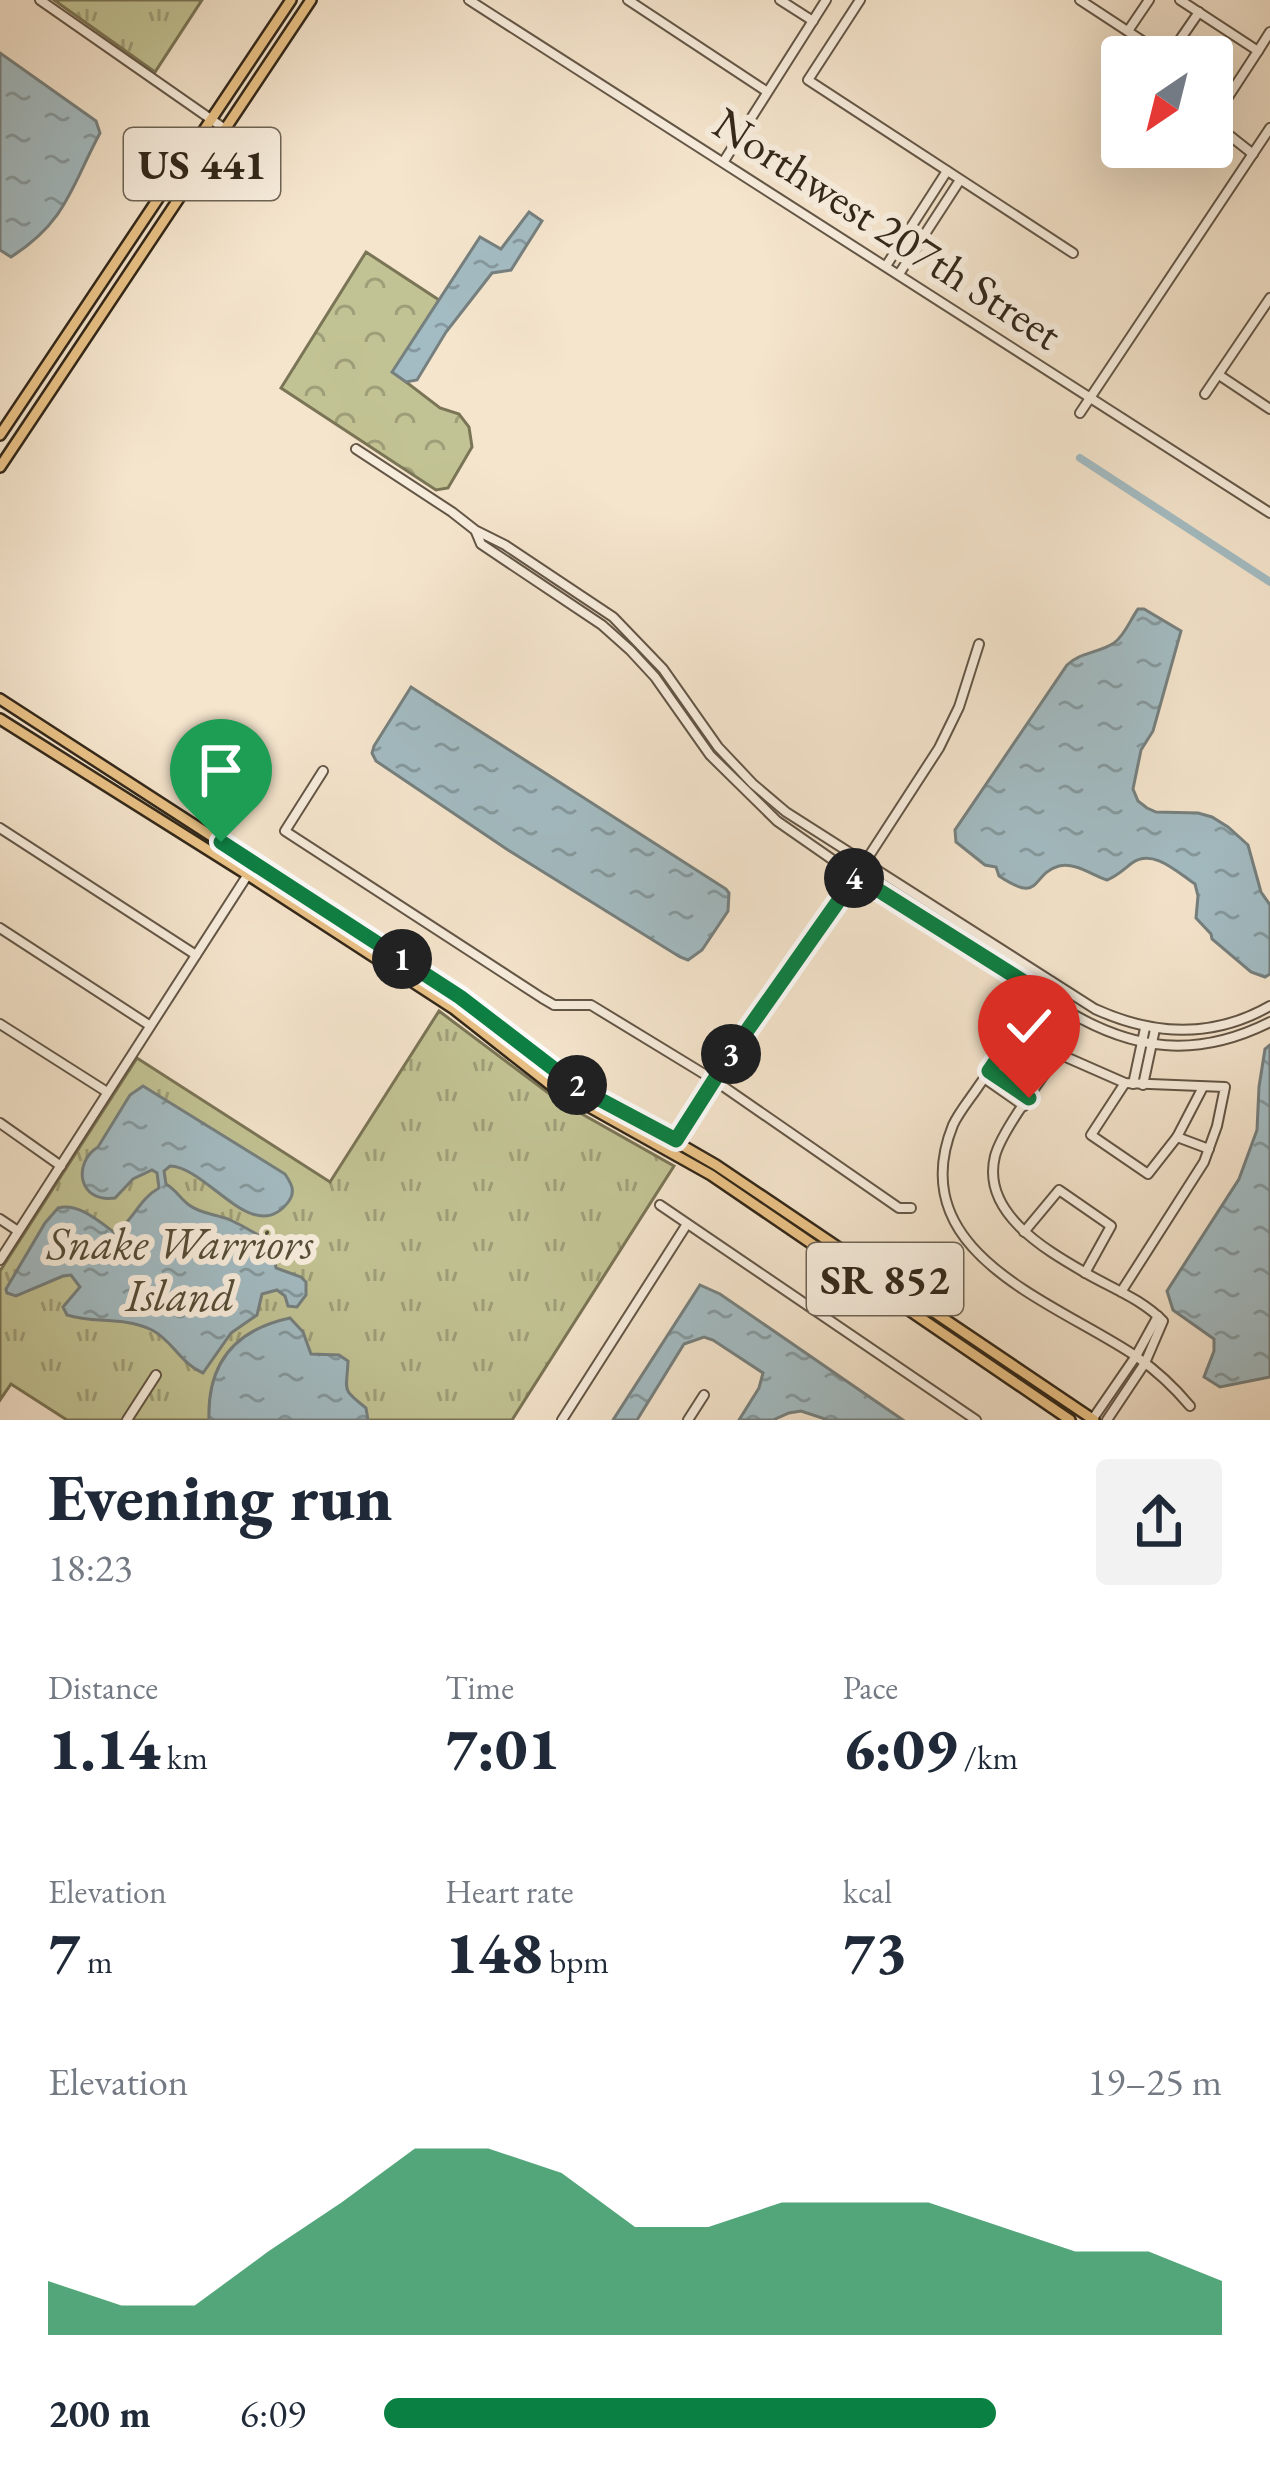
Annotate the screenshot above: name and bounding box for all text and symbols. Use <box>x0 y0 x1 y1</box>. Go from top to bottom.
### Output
north arrow <box>1101 36 1233 168</box>
map controls <box>1101 36 1233 168</box>
street label: Northwest 207th Street <box>703 94 1073 362</box>
road number: US 441 <box>124 128 280 200</box>
pin <box>170 719 272 842</box>
icon: arrive <box>188 737 254 803</box>
pin: 4 <box>824 848 884 908</box>
text: 4 <box>845 856 863 899</box>
pin: 1 <box>372 929 432 989</box>
text: 1 <box>393 937 411 980</box>
pin <box>978 975 1080 1098</box>
icon: check <box>996 993 1062 1059</box>
pin: 3 <box>701 1024 761 1084</box>
text: 3 <box>722 1032 740 1075</box>
pin: 2 <box>547 1055 607 1115</box>
text: 2 <box>568 1063 586 1106</box>
park label: Snake Warriors Island <box>46 1214 314 1324</box>
road number: SR 852 <box>807 1243 963 1315</box>
text: Evening run <box>48 1454 393 1540</box>
button: share <box>1096 1459 1222 1585</box>
text: 18:23 <box>48 1542 133 1593</box>
text: Distance <box>48 1666 158 1709</box>
text: Time <box>445 1666 514 1709</box>
text: Pace <box>843 1666 898 1709</box>
text: 1.14 <box>48 1709 160 1787</box>
text: 7:01 <box>445 1709 560 1787</box>
text: 6:09 <box>843 1709 957 1787</box>
text: km <box>160 1736 208 1779</box>
text: /km <box>957 1736 1018 1779</box>
text: Elevation <box>48 1870 167 1913</box>
text: Heart rate <box>445 1870 574 1913</box>
text: kcal <box>843 1870 892 1913</box>
text: 7 <box>48 1913 80 1991</box>
text: 148 <box>445 1913 543 1991</box>
text: 73 <box>843 1913 907 1991</box>
text: m <box>80 1940 113 1983</box>
text: bpm <box>543 1940 609 1983</box>
text: Elevation <box>48 2056 188 2107</box>
text: 19–25 m <box>1088 2056 1222 2107</box>
text: 200 m <box>48 2388 151 2439</box>
text: 6:09 <box>240 2388 306 2439</box>

